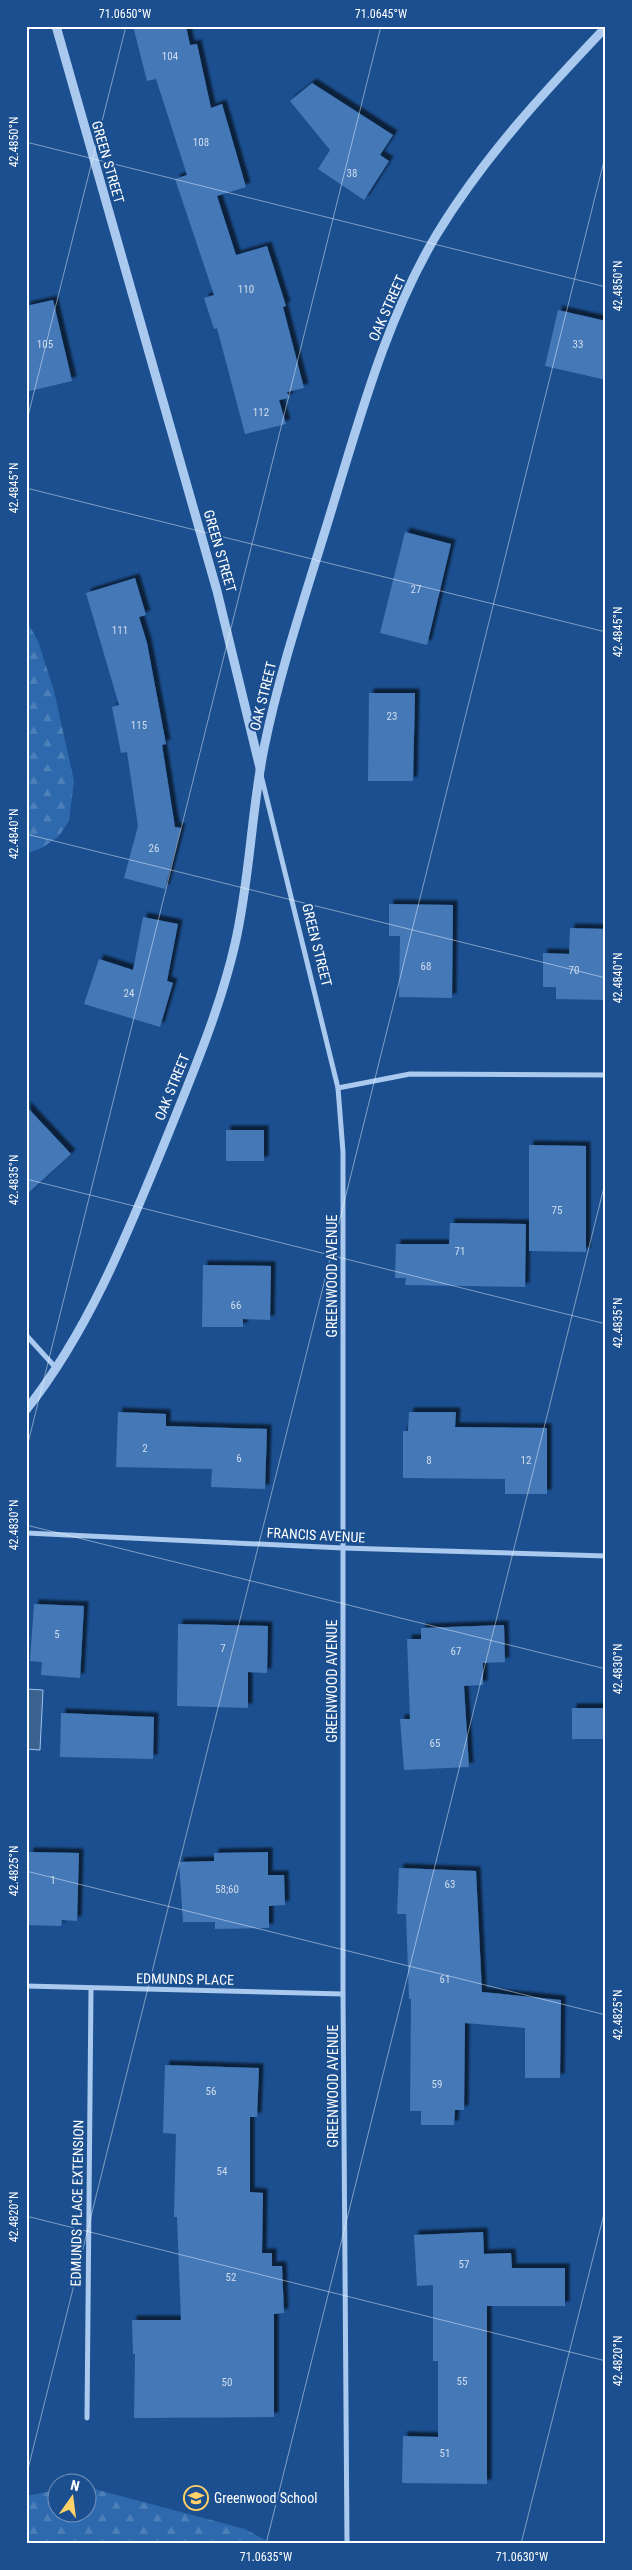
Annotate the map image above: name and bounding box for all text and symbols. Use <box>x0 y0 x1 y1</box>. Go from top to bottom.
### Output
text: 71.0650°W <box>99 7 151 21</box>
text: 71.0645°W <box>355 7 407 21</box>
house number: 104 <box>162 50 179 63</box>
text: 42.4850°N <box>7 117 21 167</box>
street label: GREEN STREET <box>89 119 127 205</box>
house number: 108 <box>193 136 209 149</box>
house number: 38 <box>347 167 357 180</box>
text: 42.4850°N <box>611 261 625 311</box>
street label: OAK STREET <box>365 273 409 343</box>
house number: 110 <box>238 283 254 296</box>
house number: 105 <box>37 338 53 351</box>
house number: 33 <box>573 338 583 351</box>
house number: 112 <box>253 406 269 419</box>
text: 42.4845°N <box>7 463 21 513</box>
street label: GREEN STREET <box>201 508 239 594</box>
house number: 27 <box>411 583 421 596</box>
text: 42.4845°N <box>611 607 625 657</box>
house number: 111 <box>112 624 128 637</box>
street label: OAK STREET <box>247 660 279 732</box>
house number: 23 <box>387 710 397 723</box>
house number: 115 <box>131 719 147 732</box>
text: 42.4840°N <box>7 809 21 859</box>
house number: 26 <box>149 842 159 855</box>
street label: GREEN STREET <box>299 902 335 988</box>
text: 42.4840°N <box>611 953 625 1003</box>
house number: 68 <box>421 960 431 973</box>
house number: 70 <box>569 964 579 977</box>
house number: 24 <box>124 987 135 1000</box>
street label: OAK STREET <box>151 1051 193 1123</box>
text: 42.4835°N <box>7 1155 21 1205</box>
house number: 75 <box>552 1204 562 1217</box>
street label: GREENWOOD AVENUE <box>324 1215 340 1337</box>
house number: 71 <box>455 1245 465 1258</box>
text: 42.4835°N <box>611 1298 625 1348</box>
house number: 66 <box>231 1299 241 1312</box>
house number: 2 <box>142 1442 148 1455</box>
house number: 6 <box>236 1452 242 1465</box>
house number: 8 <box>426 1454 432 1467</box>
house number: 12 <box>521 1454 531 1467</box>
text: 42.4830°N <box>7 1500 21 1550</box>
street label: FRANCIS AVENUE <box>266 1524 366 1546</box>
street label: GREENWOOD AVENUE <box>324 1620 340 1742</box>
house number: 5 <box>54 1628 60 1641</box>
house number: 7 <box>220 1642 226 1655</box>
text: 42.4830°N <box>611 1644 625 1694</box>
house number: 67 <box>451 1645 461 1658</box>
house number: 65 <box>430 1737 440 1750</box>
text: 42.4825°N <box>7 1846 21 1896</box>
house number: 1 <box>50 1874 56 1887</box>
house number: 63 <box>445 1878 455 1891</box>
house number: 58;60 <box>215 1883 239 1896</box>
street label: EDMUNDS PLACE <box>136 1970 234 1988</box>
house number: 61 <box>440 1973 450 1986</box>
text: 42.4825°N <box>611 1990 625 2040</box>
street label: GREENWOOD AVENUE <box>325 2025 341 2147</box>
house number: 59 <box>432 2078 442 2091</box>
house number: 56 <box>206 2085 216 2098</box>
street label: EDMUNDS PLACE EXTENSION <box>68 2120 86 2286</box>
house number: 54 <box>217 2165 228 2178</box>
text: 42.4820°N <box>7 2192 21 2242</box>
house number: 57 <box>459 2258 469 2271</box>
house number: 52 <box>226 2271 236 2284</box>
text: 42.4820°N <box>611 2336 625 2386</box>
house number: 55 <box>457 2375 467 2388</box>
house number: 50 <box>222 2376 232 2389</box>
house number: 51 <box>440 2447 450 2460</box>
north arrow <box>48 2472 98 2522</box>
text: N <box>69 2477 81 2494</box>
school or university icon: Greenwood School <box>183 2485 209 2511</box>
place label: Greenwood School <box>214 2490 317 2506</box>
text: 71.0635°W <box>240 2550 292 2564</box>
text: 71.0630°W <box>496 2550 548 2564</box>

